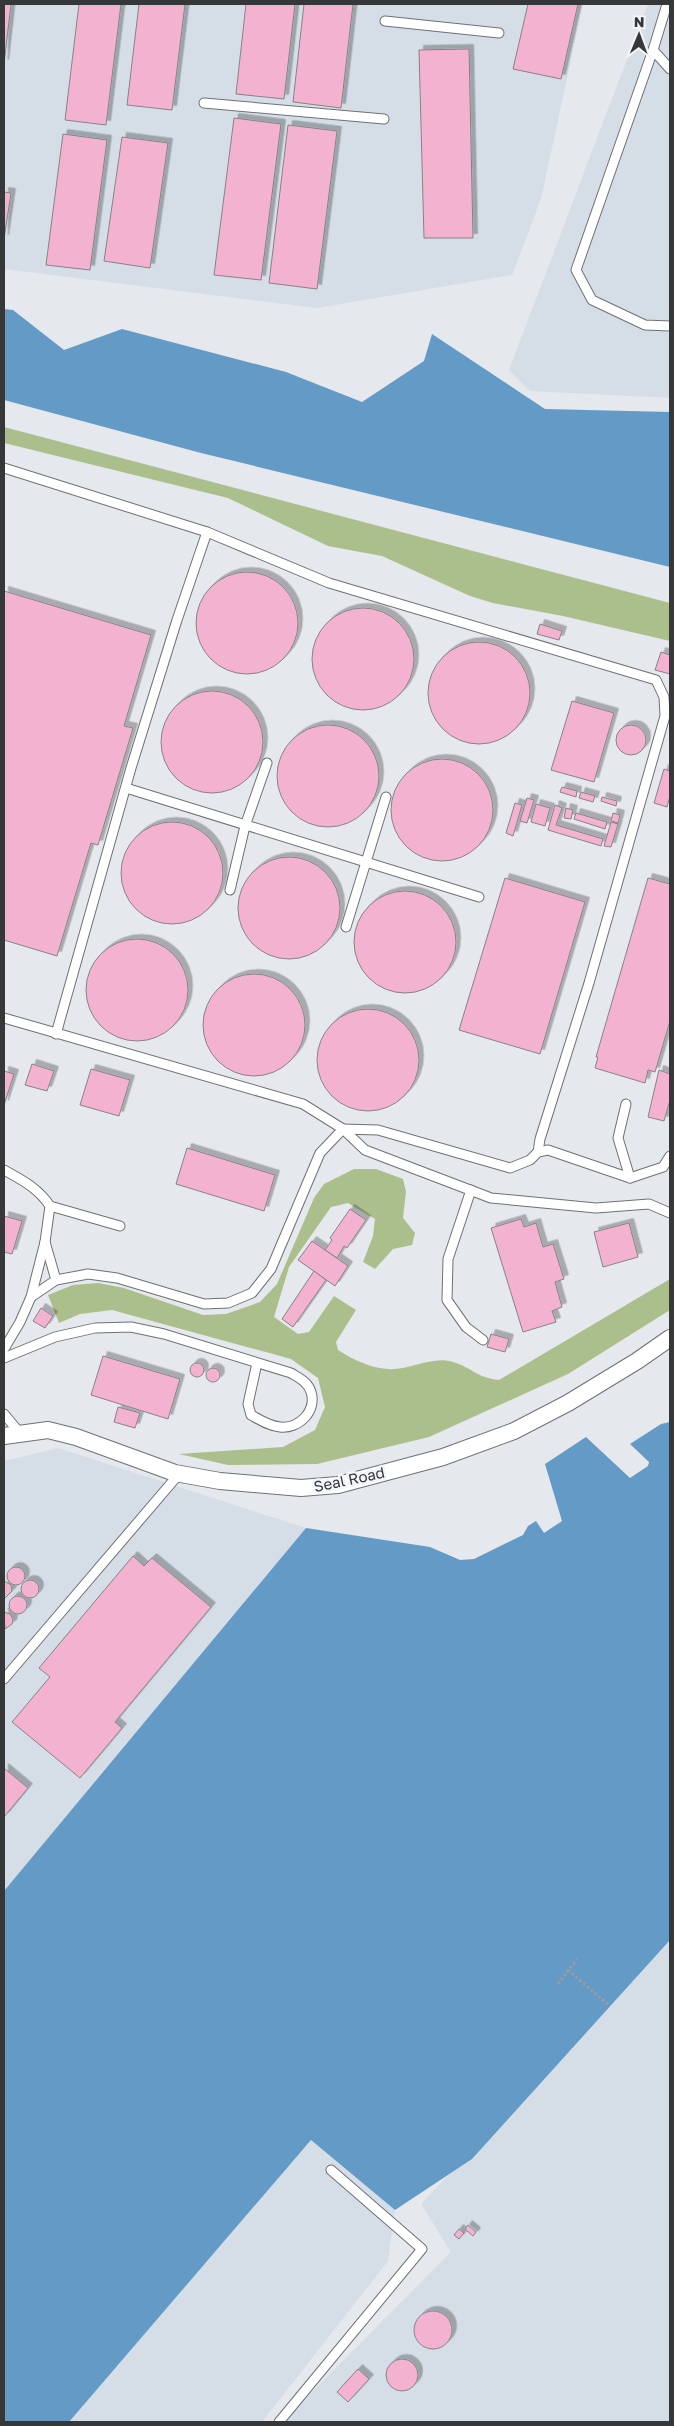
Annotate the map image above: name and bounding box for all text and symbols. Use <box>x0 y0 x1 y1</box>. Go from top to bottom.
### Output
north arrow <box>614 10 664 60</box>
text: N <box>634 13 645 30</box>
street label: Seal Road <box>312 1463 386 1495</box>

